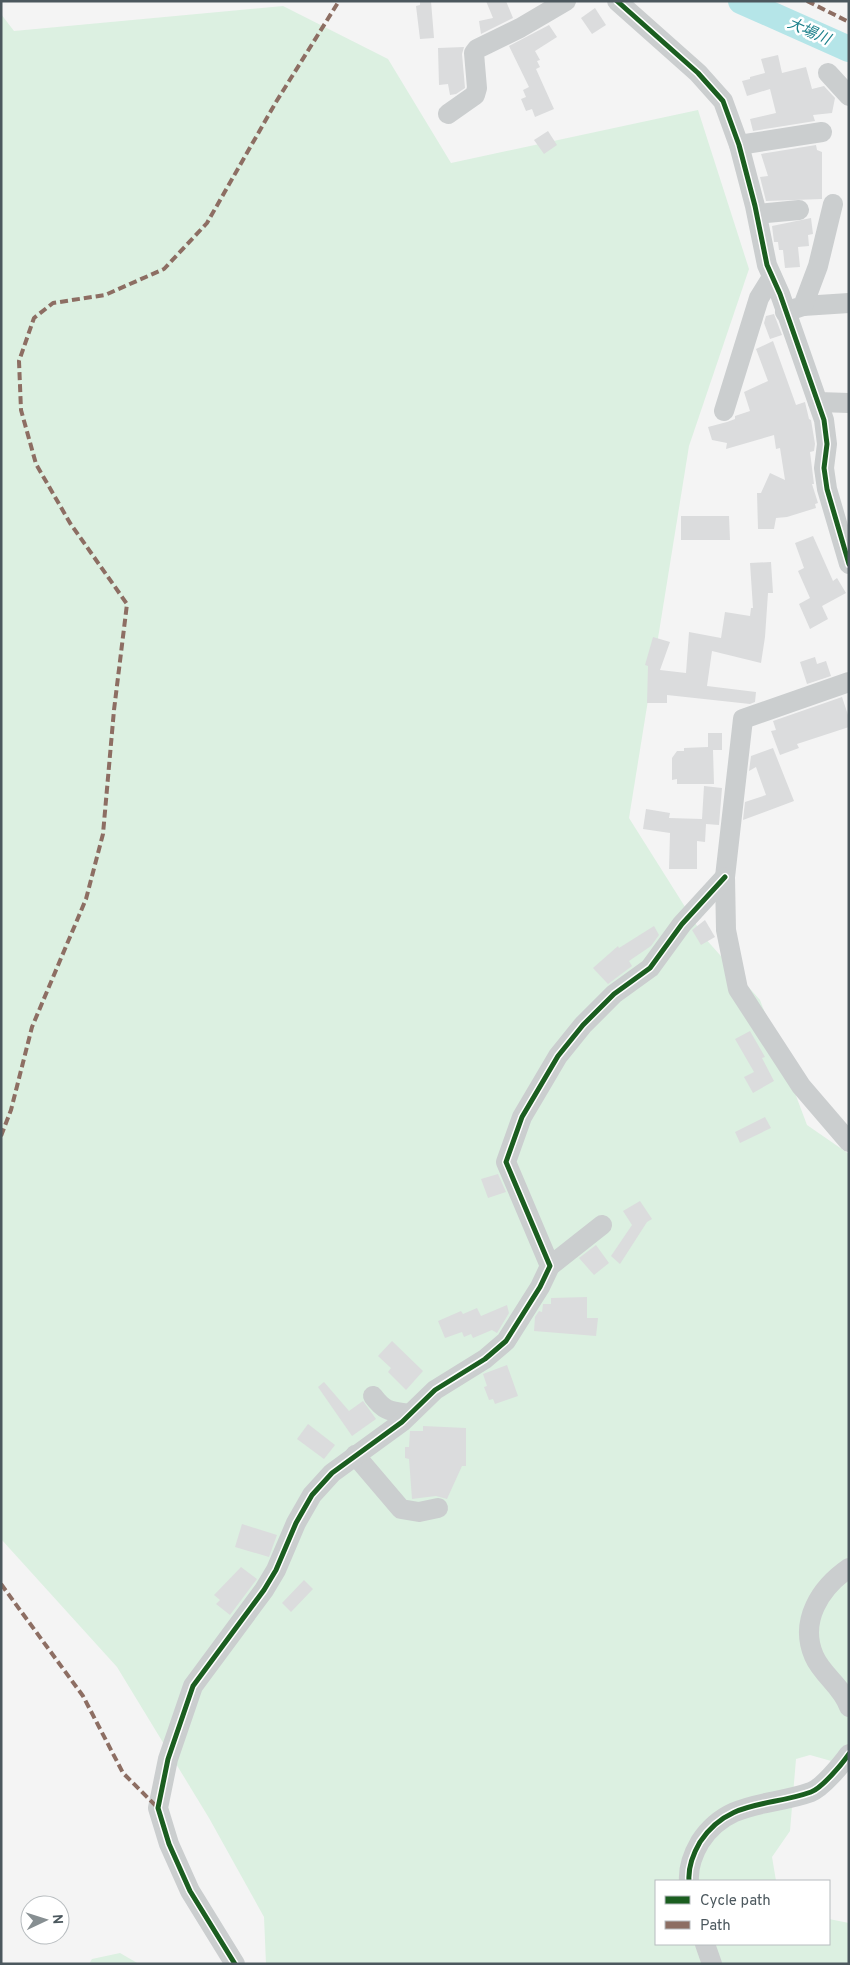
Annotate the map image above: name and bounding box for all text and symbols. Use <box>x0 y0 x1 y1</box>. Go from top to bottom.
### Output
water label: 大場川 <box>784 15 835 51</box>
legend <box>655 1880 830 1945</box>
text: Cycle path <box>700 1892 771 1911</box>
north arrow <box>20 1895 70 1945</box>
text: N <box>48 1914 65 1925</box>
text: Path <box>700 1917 731 1936</box>

